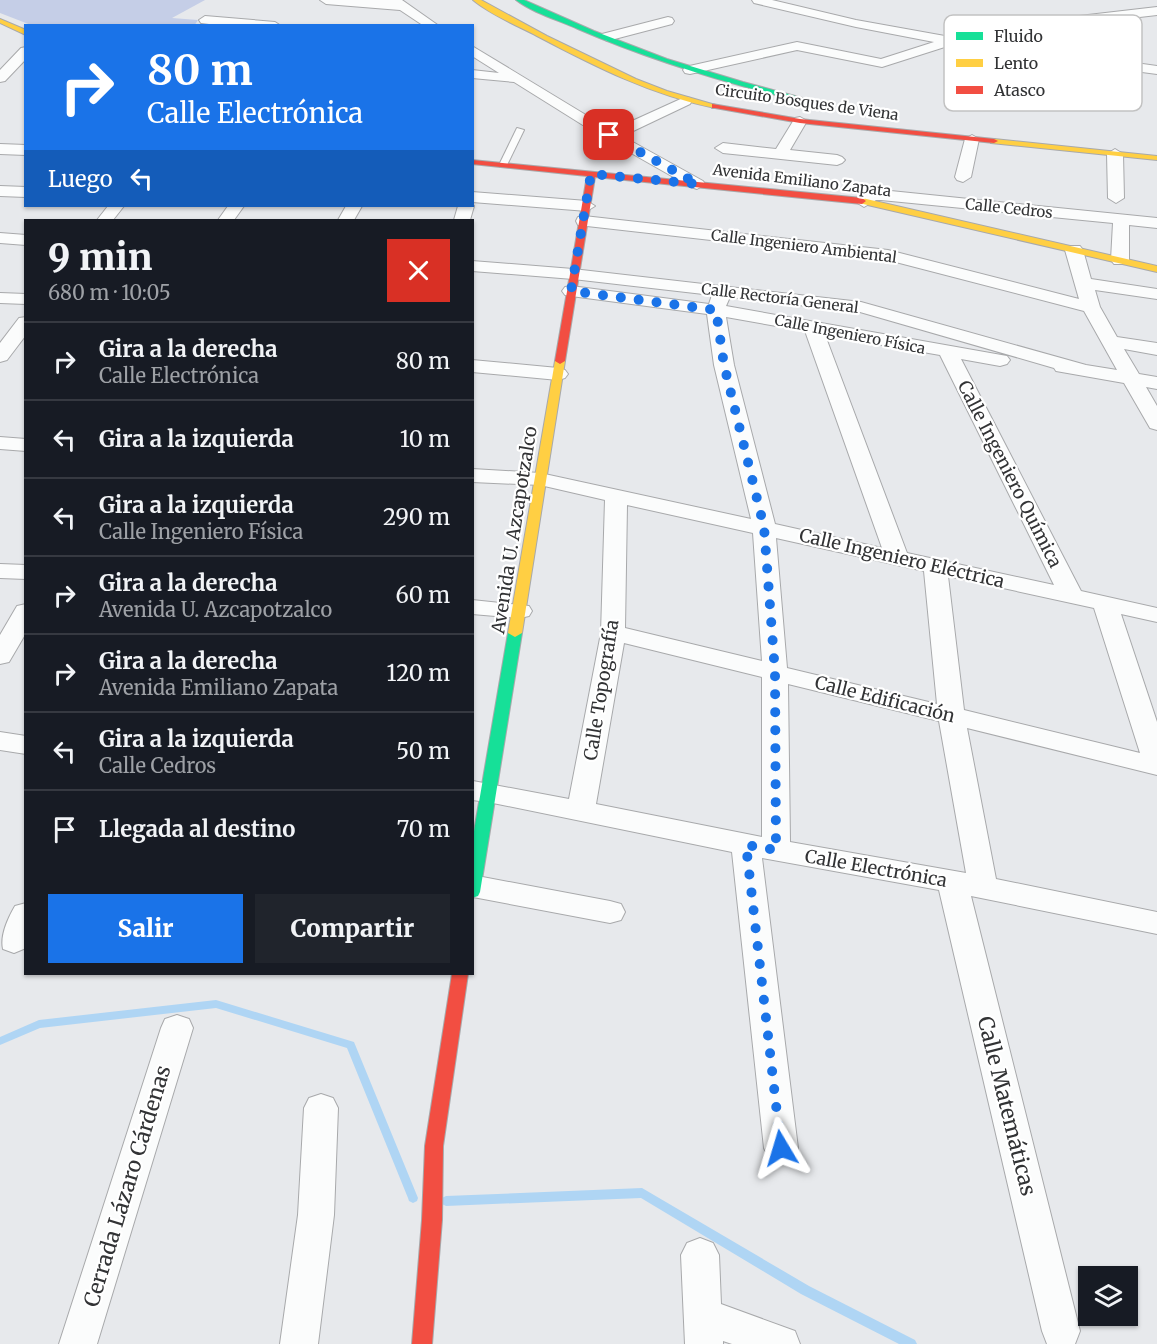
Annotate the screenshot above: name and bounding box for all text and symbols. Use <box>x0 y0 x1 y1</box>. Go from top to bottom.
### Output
legend <box>944 15 1142 111</box>
text: Fluido <box>994 26 1043 46</box>
text: 80 m <box>147 44 253 96</box>
icon: right <box>48 48 126 126</box>
text: Lento <box>994 53 1038 73</box>
street label: Circuito Bosques de Viena <box>714 80 900 124</box>
text: Atasco <box>993 80 1045 100</box>
text: Calle Electrónica <box>147 96 363 130</box>
pin <box>583 109 634 160</box>
icon: arrive <box>592 118 625 151</box>
street label: Avenida Emiliano Zapata <box>711 160 892 200</box>
icon: left <box>125 162 158 195</box>
text: Luego <box>48 165 113 193</box>
street label: Calle Cedros <box>964 194 1054 222</box>
street label: Calle Ingeniero Ambiental <box>710 225 898 267</box>
text: 9 min <box>48 235 152 280</box>
button: close <box>387 239 450 302</box>
street label: Calle Rectoría General <box>700 279 860 317</box>
text: 680 m · 10:05 <box>48 280 171 305</box>
street label: Calle Ingeniero Física <box>773 310 927 358</box>
text: Gira a la derecha <box>99 335 277 363</box>
icon: right <box>48 345 81 378</box>
text: 80 m <box>396 347 450 375</box>
text: Calle Electrónica <box>99 363 259 388</box>
street label: Calle Ingeniero Química <box>953 377 1067 572</box>
icon: left <box>48 423 81 456</box>
text: Gira a la izquierda <box>99 425 294 453</box>
text: 10 m <box>400 425 450 453</box>
street label: Avenida U. Azcapotzalco <box>486 425 542 636</box>
text: Gira a la izquierda <box>99 491 294 519</box>
icon: left <box>48 501 81 534</box>
text: 290 m <box>383 503 450 531</box>
text: Calle Ingeniero Física <box>99 519 303 544</box>
street label: Calle Ingeniero Eléctrica <box>797 523 1007 593</box>
text: Gira a la derecha <box>99 569 277 597</box>
icon: right <box>48 579 81 612</box>
text: 60 m <box>396 581 450 609</box>
text: Avenida U. Azcapotzalco <box>99 597 332 622</box>
street label: Calle Topografía <box>579 618 624 762</box>
text: Gira a la derecha <box>99 647 277 675</box>
icon: right <box>48 657 81 690</box>
text: 120 m <box>386 659 450 687</box>
street label: Calle Edificación <box>813 670 957 728</box>
text: Avenida Emiliano Zapata <box>99 675 338 700</box>
text: Gira a la izquierda <box>99 725 294 753</box>
icon: left <box>48 735 81 768</box>
text: 50 m <box>396 737 450 765</box>
text: Calle Cedros <box>99 753 216 778</box>
icon: arrive <box>48 813 81 846</box>
text: Llegada al destino <box>99 815 295 843</box>
text: 70 m <box>397 815 450 843</box>
street label: Calle Electrónica <box>803 844 949 892</box>
button: Salir <box>48 894 243 963</box>
button: Compartir <box>255 894 450 963</box>
street label: Calle Matemáticas <box>972 1013 1042 1199</box>
street label: Cerrada Lázaro Cárdenas <box>77 1062 177 1310</box>
position arrow <box>749 1116 813 1180</box>
map controls <box>1078 1266 1138 1326</box>
button: layers <box>1078 1266 1138 1326</box>

